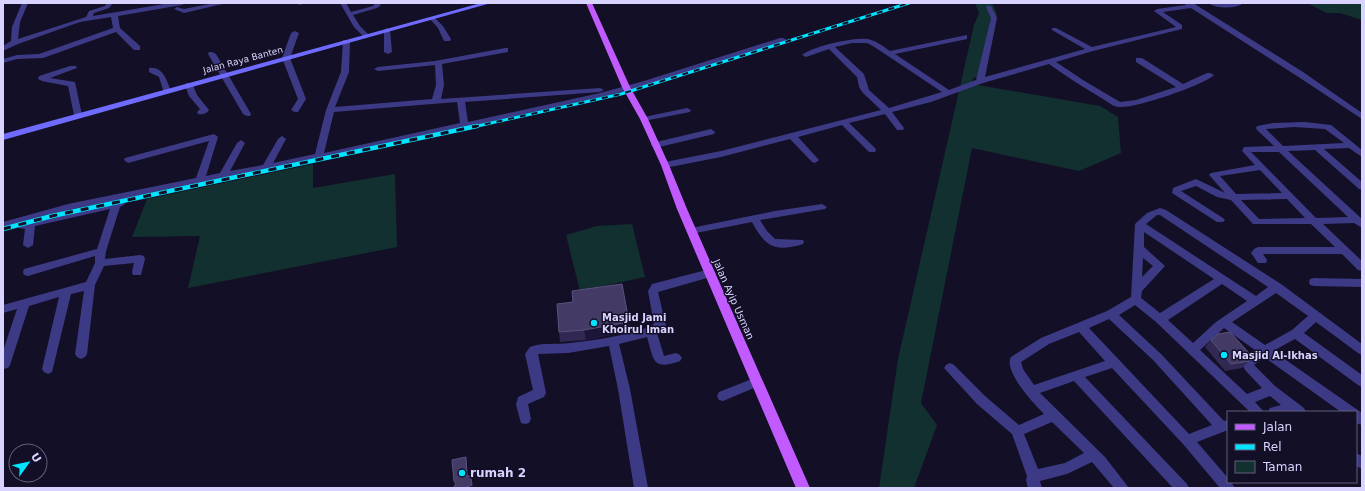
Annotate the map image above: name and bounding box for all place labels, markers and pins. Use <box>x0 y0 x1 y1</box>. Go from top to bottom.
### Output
place label: Masjid Jami Khoirul Iman <box>602 312 674 335</box>
marker: Masjid Jami Khoirul Iman <box>589 318 599 328</box>
marker: Masjid Al-Ikhas <box>1219 350 1229 360</box>
place label: Masjid Al-Ikhas <box>1232 350 1318 361</box>
place label: rumah 2 <box>470 466 526 480</box>
marker: rumah 2 <box>457 468 467 478</box>

